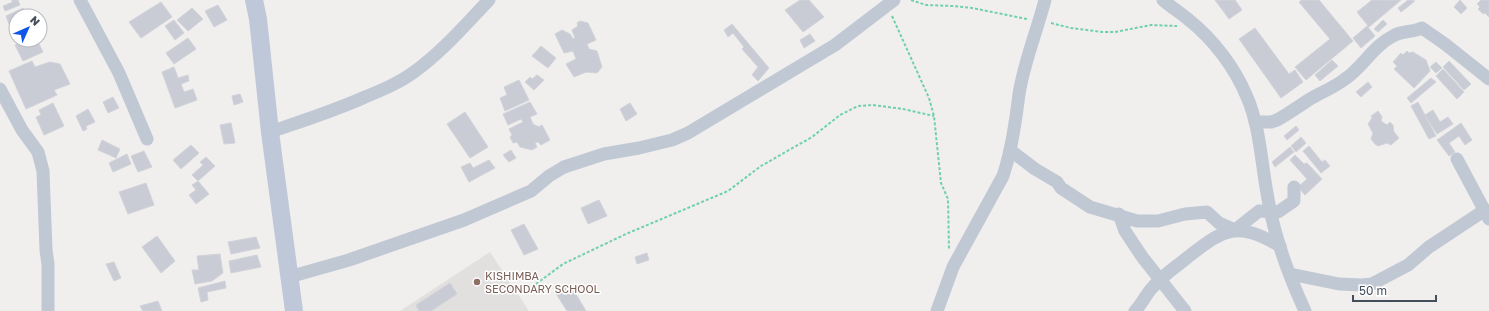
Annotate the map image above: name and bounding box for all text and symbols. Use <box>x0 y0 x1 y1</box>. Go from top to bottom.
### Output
north arrow <box>8 8 48 48</box>
text: N <box>28 13 43 28</box>
place label: KISHIMBA SECONDARY SCHOOL <box>485 269 601 295</box>
marker: KISHIMBA SECONDARY SCHOOL <box>472 277 482 287</box>
scale bar <box>1353 277 1436 303</box>
text: 50 m <box>1359 283 1387 298</box>

